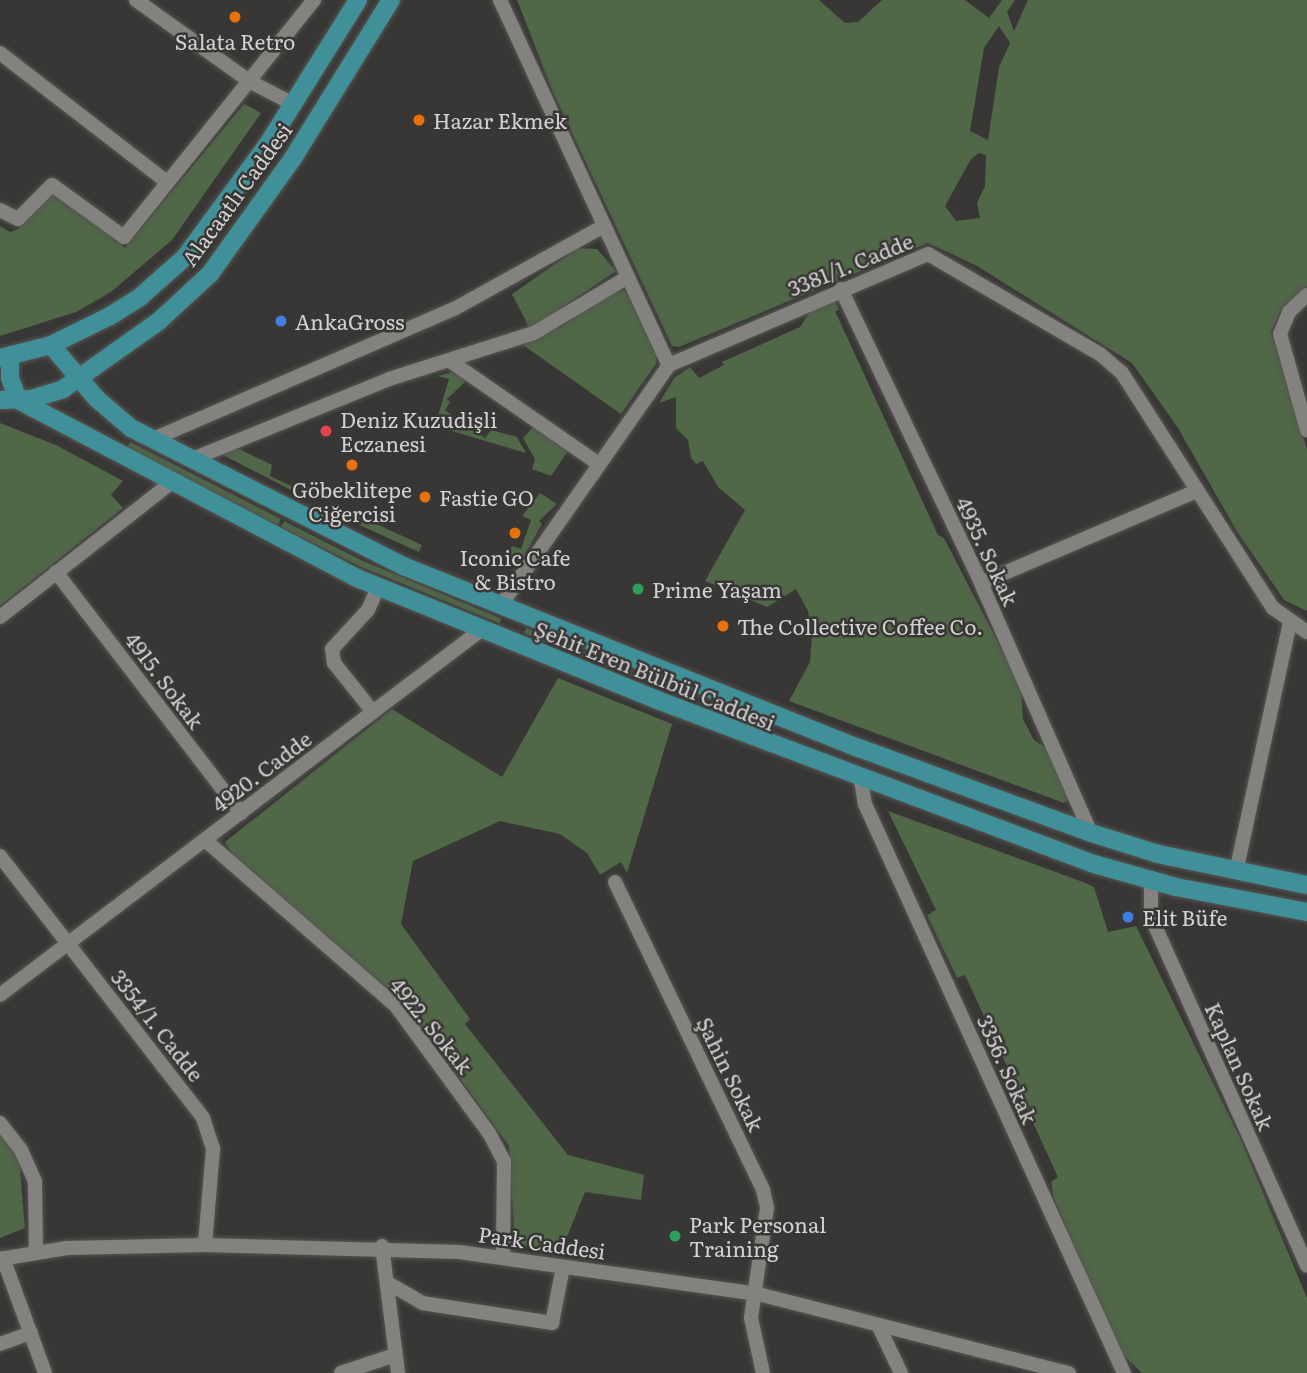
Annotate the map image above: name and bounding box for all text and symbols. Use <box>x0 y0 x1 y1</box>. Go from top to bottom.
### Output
marker: Salata Retro <box>227 9 243 25</box>
place label: Salata Retro <box>175 28 295 54</box>
place label: Hazar Ekmek <box>433 107 567 133</box>
marker: Hazar Ekmek <box>411 112 427 128</box>
street label: Alacaatlı Caddesi <box>176 118 296 270</box>
street label: 3381/1. Cadde <box>784 227 916 301</box>
place label: AnkaGross <box>295 308 404 334</box>
marker: AnkaGross <box>273 313 289 329</box>
place label: Deniz Kuzudişli Eczanesi <box>340 406 497 456</box>
marker: Deniz Kuzudişli Eczanesi <box>318 423 334 439</box>
marker: Göbeklitepe Ciğercisi <box>344 457 360 473</box>
place label: Göbeklitepe Ciğercisi <box>292 476 412 526</box>
place label: Fastie GO <box>439 484 534 510</box>
marker: Fastie GO <box>417 489 433 505</box>
street label: 4935. Sokak <box>952 493 1024 609</box>
marker: Iconic Cafe & Bistro <box>507 525 523 541</box>
place label: Iconic Cafe & Bistro <box>459 544 571 594</box>
place label: Prime Yaşam <box>652 576 782 602</box>
marker: Prime Yaşam <box>630 581 646 597</box>
place label: The Collective Coffee Co. <box>737 613 983 639</box>
street label: Şehit Eren Bülbül Caddesi <box>531 615 779 735</box>
marker: The Collective Coffee Co. <box>715 618 731 634</box>
street label: 4915. Sokak <box>121 627 209 733</box>
street label: 4920. Cadde <box>206 725 316 817</box>
place label: Elit Büfe <box>1142 904 1227 930</box>
marker: Elit Büfe <box>1120 909 1136 925</box>
street label: 3354/1. Cadde <box>107 964 209 1086</box>
street label: 4922. Sokak <box>386 972 478 1078</box>
street label: Kaplan Sokak <box>1201 998 1279 1134</box>
street label: 3356. Sokak <box>973 1011 1043 1127</box>
street label: Şahin Sokak <box>692 1013 770 1135</box>
place label: Park Personal Training <box>689 1211 826 1261</box>
street label: Park Caddesi <box>477 1221 607 1263</box>
marker: Park Personal Training <box>667 1228 683 1244</box>

